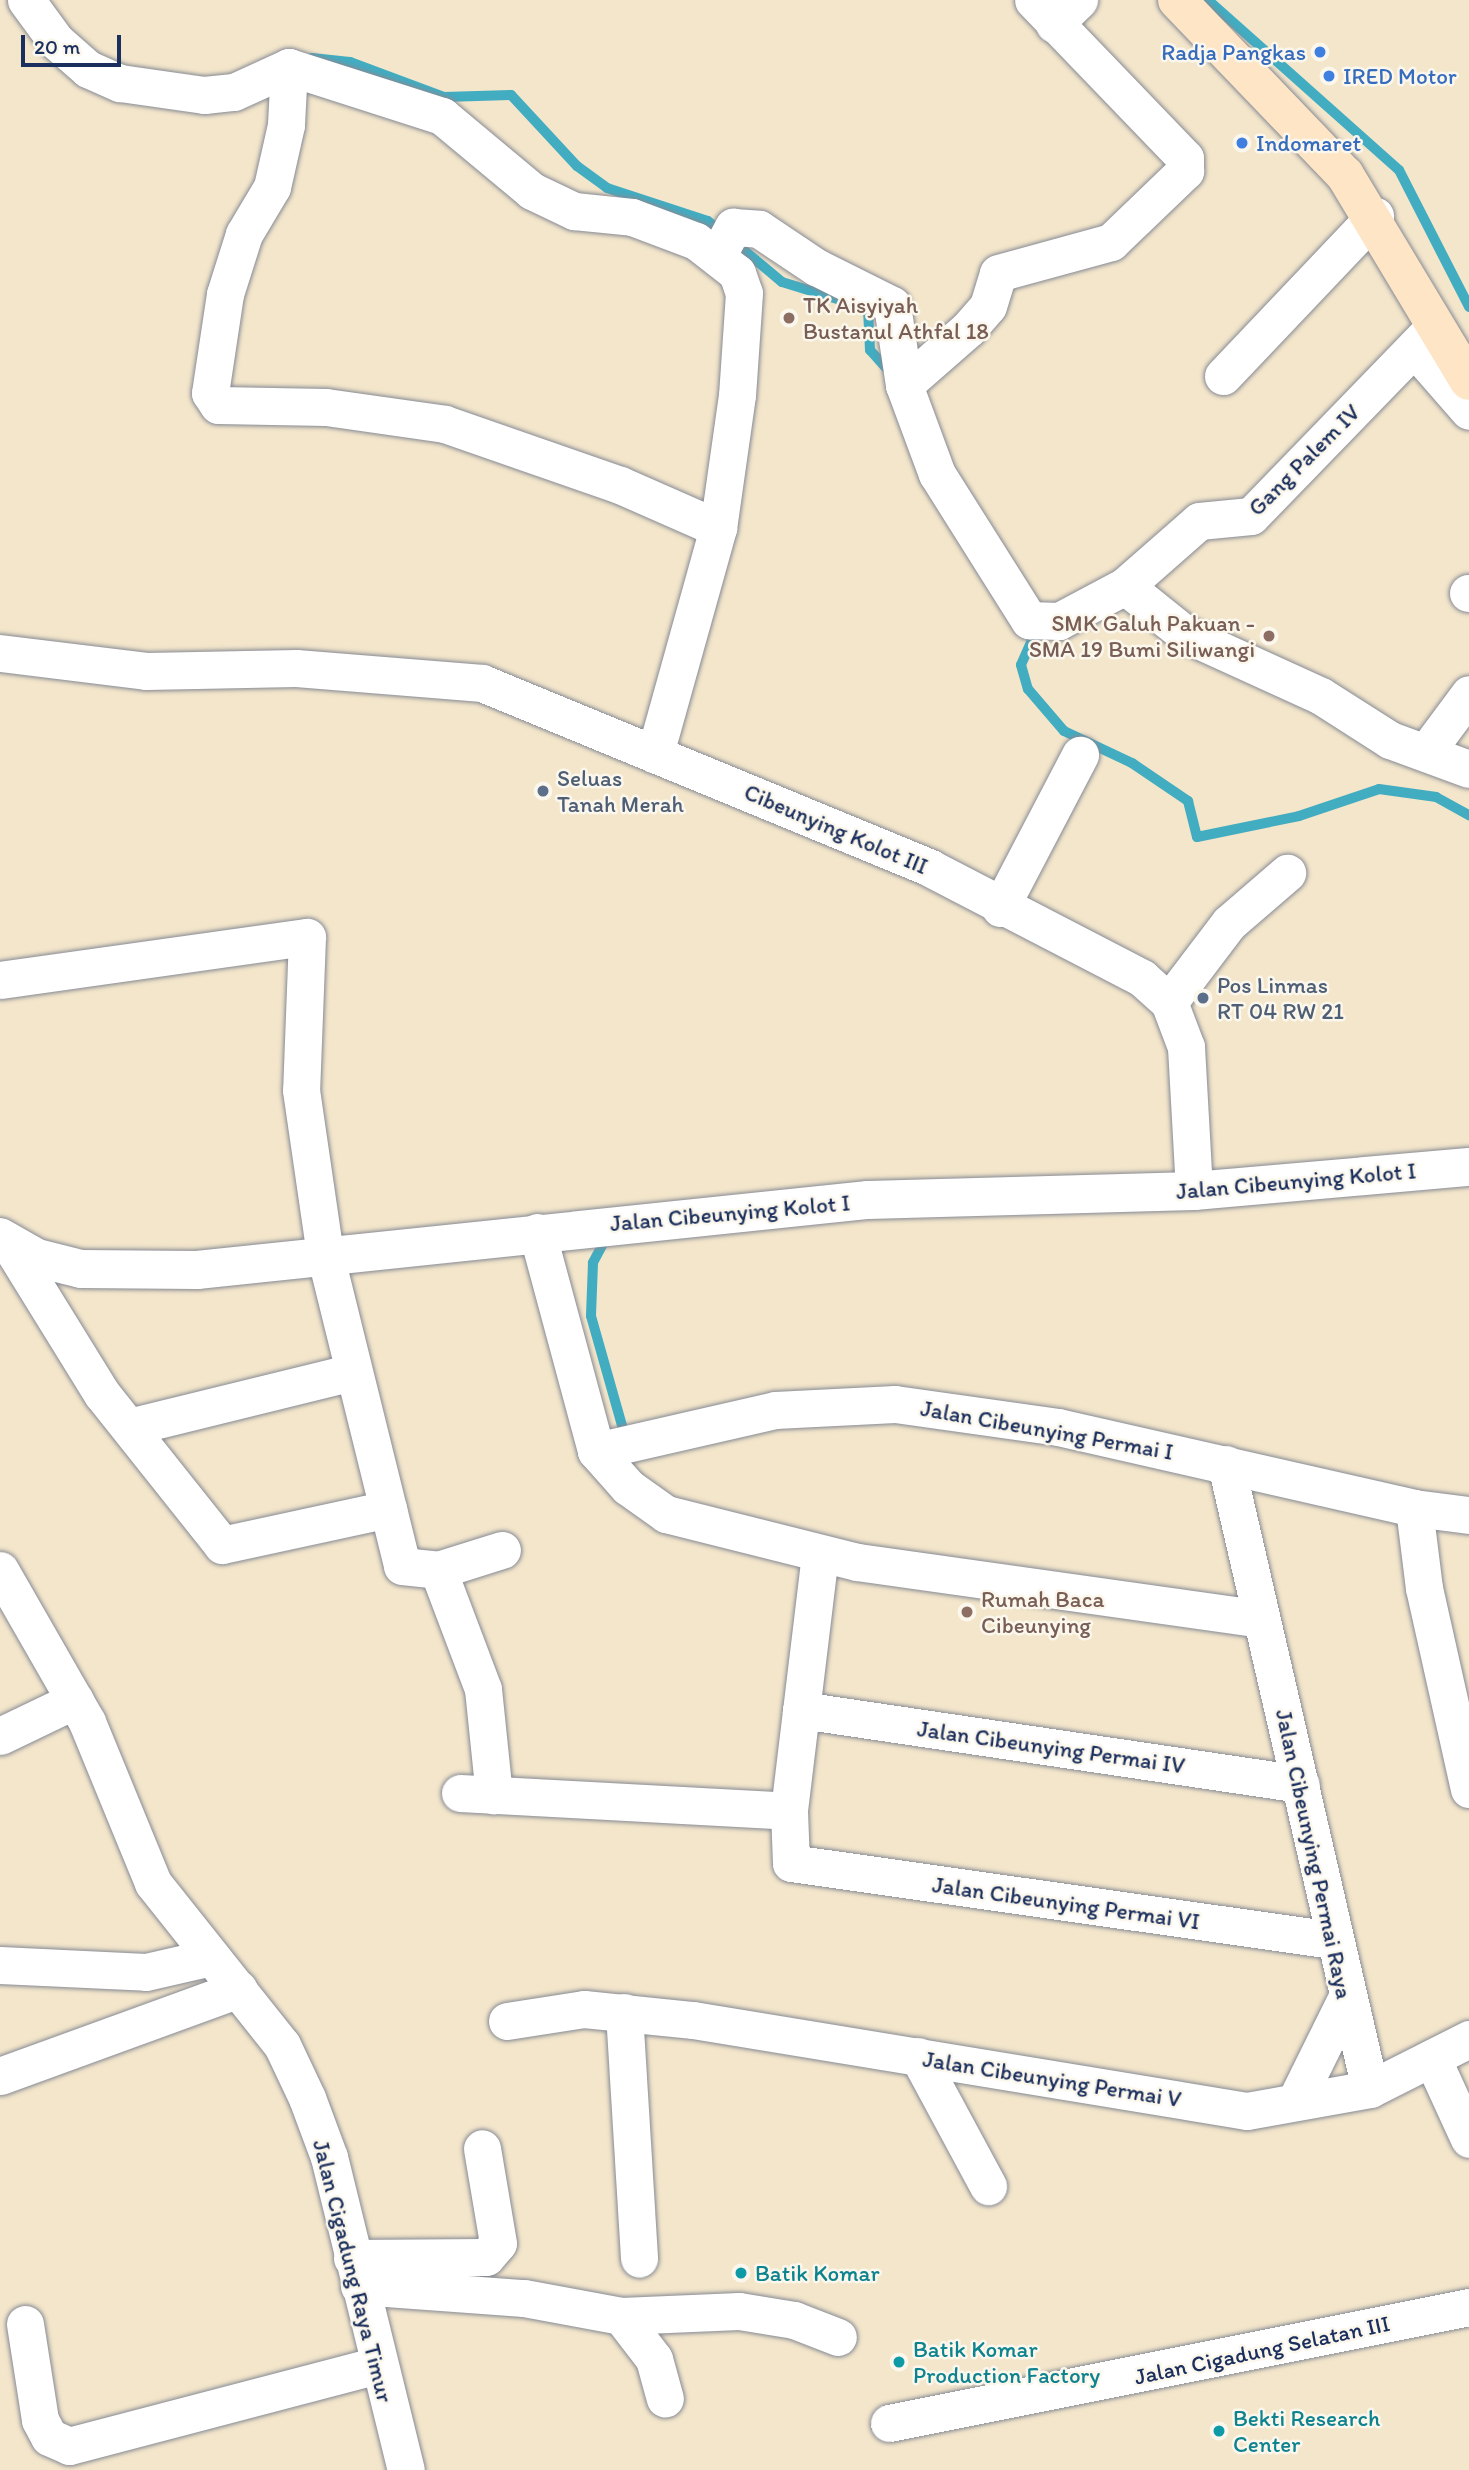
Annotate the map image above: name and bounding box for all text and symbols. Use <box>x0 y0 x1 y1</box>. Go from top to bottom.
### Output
scale bar <box>24 21 124 65</box>
text: 20 m <box>34 34 80 59</box>
place label: Radja Pangkas <box>1163 38 1306 66</box>
marker: Radja Pangkas <box>1312 44 1328 60</box>
place label: IRED Motor <box>1343 62 1457 90</box>
marker: IRED Motor <box>1321 68 1337 84</box>
place label: Indomaret <box>1256 129 1361 157</box>
marker: Indomaret <box>1234 135 1250 151</box>
place label: TK Aisyiyah Bustanul Athfal 18 <box>803 291 989 345</box>
marker: TK Aisyiyah Bustanul Athfal 18 <box>781 310 797 326</box>
street label: Gang Palem IV <box>1243 399 1365 521</box>
place label: SMK Galuh Pakuan - SMA 19 Bumi Siliwangi <box>1028 609 1255 663</box>
marker: SMK Galuh Pakuan - SMA 19 Bumi Siliwangi <box>1261 628 1277 644</box>
place label: Seluas Tanah Merah <box>557 764 682 818</box>
street label: Cibeunying Kolot III <box>740 778 932 880</box>
marker: Seluas Tanah Merah <box>535 783 551 799</box>
place label: Pos Linmas RT 04 RW 21 <box>1217 971 1344 1025</box>
marker: Pos Linmas RT 04 RW 21 <box>1195 990 1211 1006</box>
street label: Jalan Cibeunying Kolot I <box>1175 1157 1417 1205</box>
street label: Jalan Cibeunying Kolot I <box>609 1189 851 1237</box>
street label: Jalan Cibeunying Permai I <box>919 1394 1175 1466</box>
place label: Rumah Baca Cibeunying <box>981 1585 1104 1639</box>
marker: Rumah Baca Cibeunying <box>959 1604 975 1620</box>
street label: Jalan Cibeunying Permai Raya <box>1270 1707 1358 2001</box>
street label: Jalan Cibeunying Permai IV <box>916 1715 1186 1779</box>
street label: Jalan Cibeunying Permai VI <box>931 1871 1201 1935</box>
street label: Jalan Cibeunying Permai V <box>921 2045 1183 2113</box>
street label: Jalan Cigadung Raya Timur <box>307 2137 399 2405</box>
place label: Batik Komar <box>755 2259 879 2287</box>
marker: Batik Komar <box>733 2265 749 2281</box>
street label: Jalan Cigadung Selatan III <box>1132 2309 1392 2391</box>
place label: Batik Komar Production Factory <box>913 2335 1100 2389</box>
marker: Batik Komar Production Factory <box>891 2354 907 2370</box>
place label: Bekti Research Center <box>1233 2404 1380 2458</box>
marker: Bekti Research Center <box>1211 2423 1227 2439</box>

